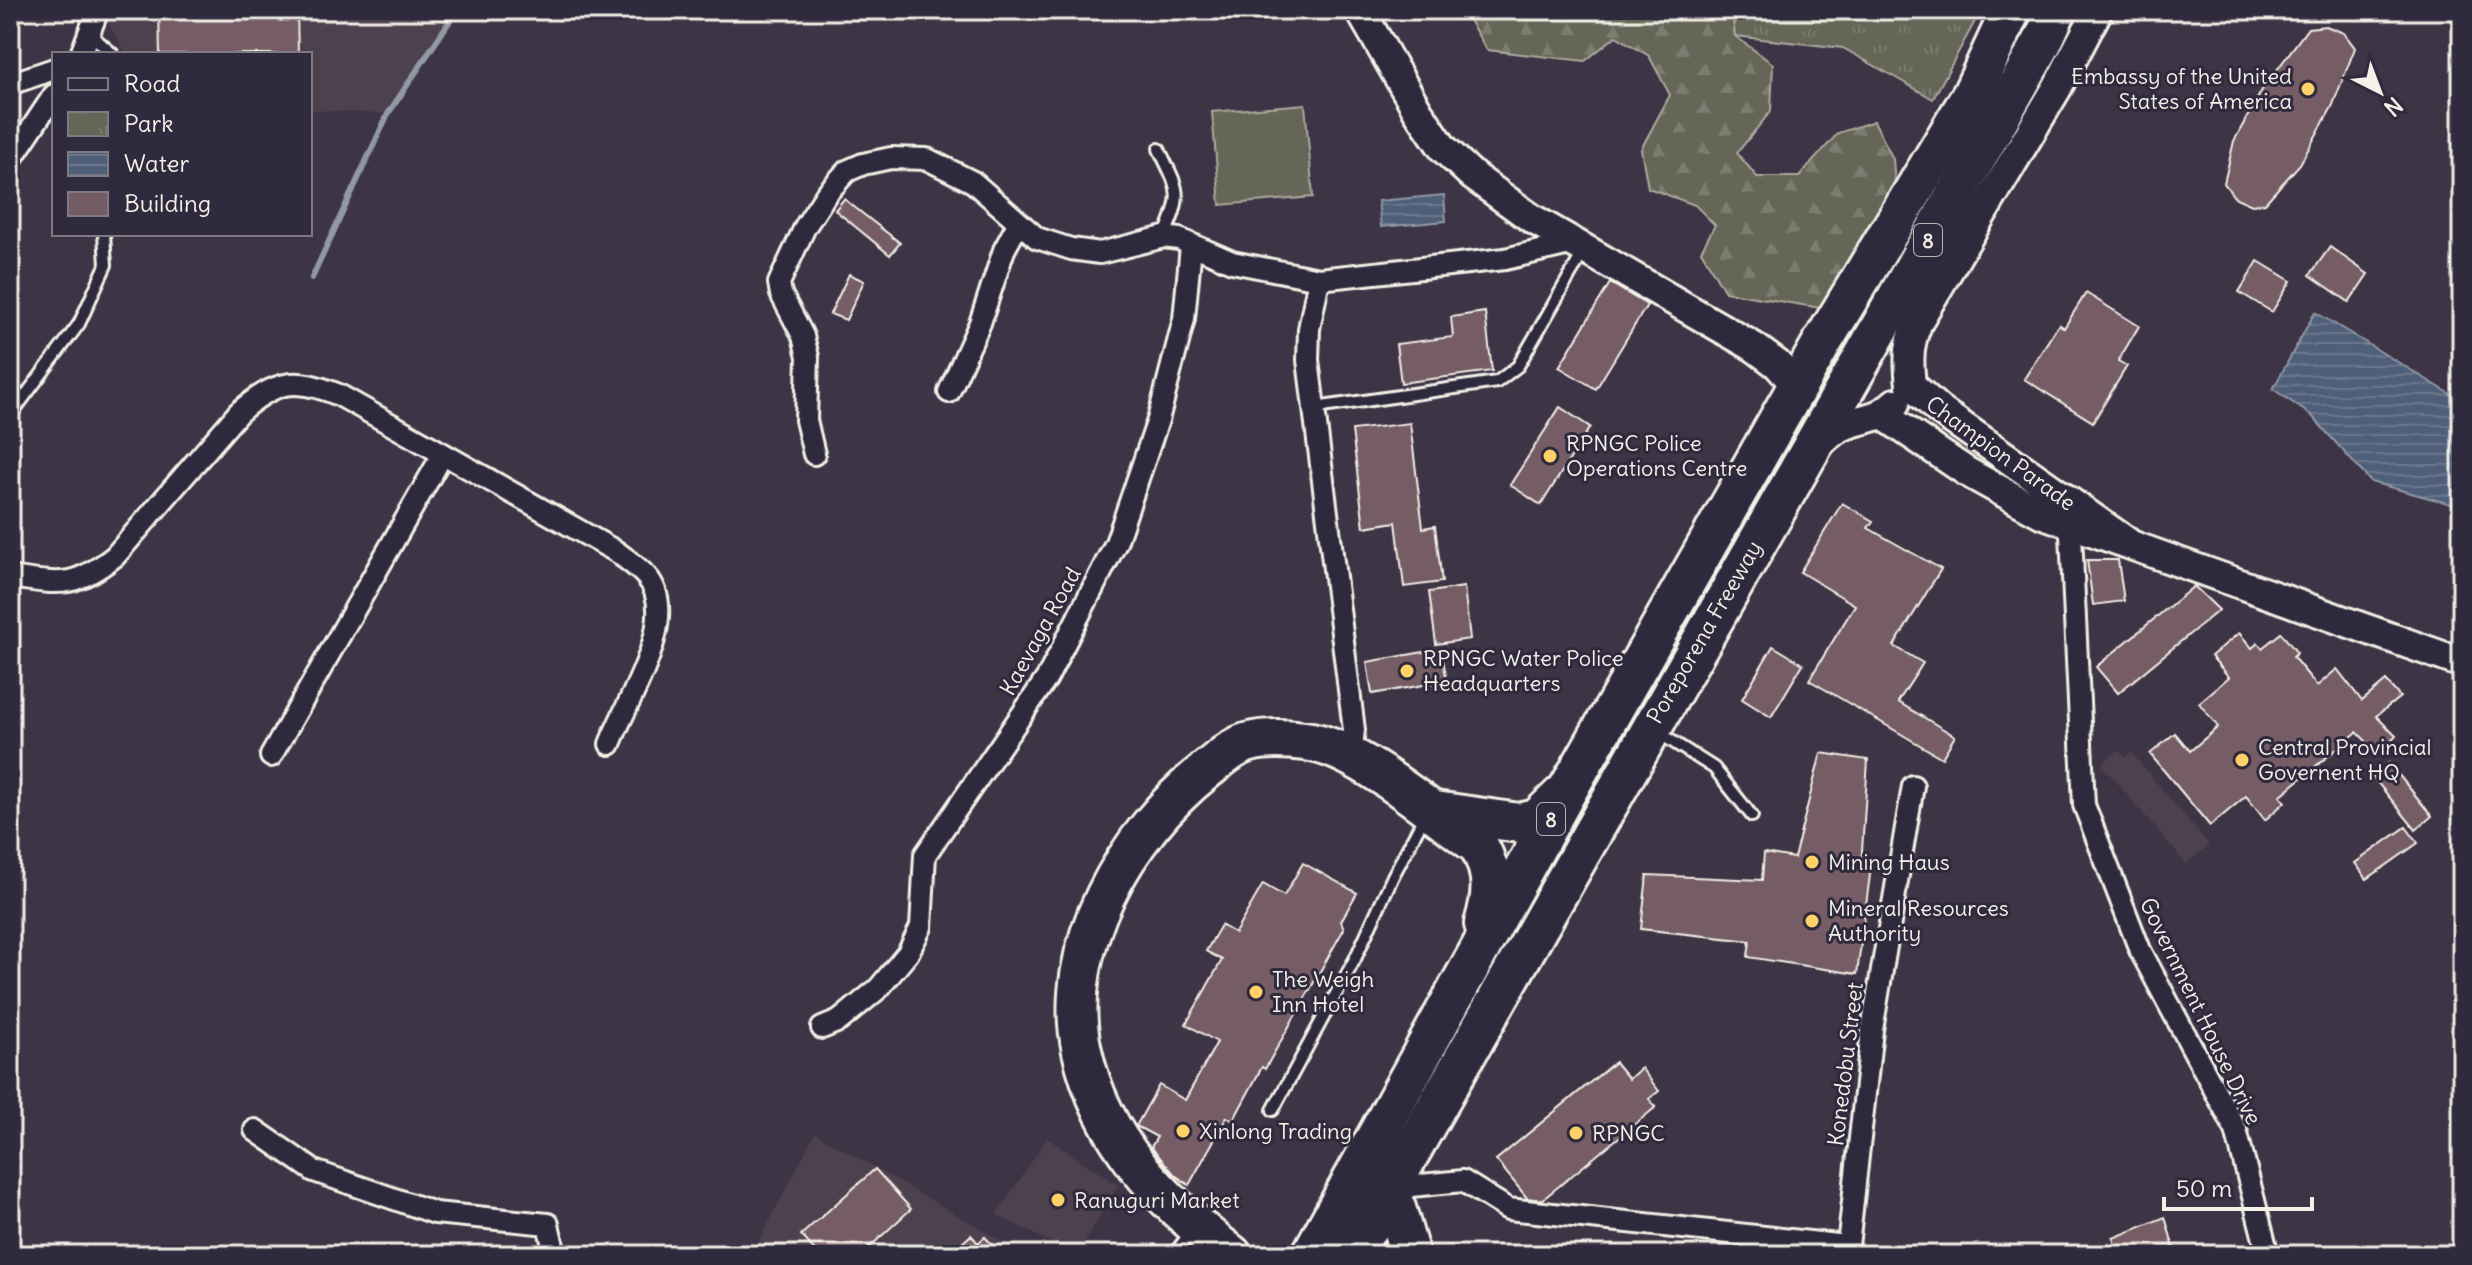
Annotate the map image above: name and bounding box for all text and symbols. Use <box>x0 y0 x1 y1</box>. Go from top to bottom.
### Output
legend <box>52 52 312 236</box>
north arrow <box>2340 52 2420 132</box>
place label: Embassy of the United States of America <box>2071 62 2292 115</box>
text: Road <box>124 68 180 98</box>
marker: Embassy of the United States of America <box>2299 80 2317 98</box>
text: N <box>2378 91 2408 122</box>
text: Park <box>124 108 174 138</box>
text: Water <box>124 148 189 178</box>
text: Building <box>124 188 211 218</box>
road number: 8 <box>1914 224 1942 256</box>
street label: Champion Parade <box>1921 389 2081 517</box>
place label: RPNGC Police Operations Centre <box>1566 429 1747 482</box>
marker: RPNGC Police Operations Centre <box>1541 447 1559 465</box>
street label: Poreporena Freeway <box>1640 535 1768 729</box>
street label: Kaevaga Road <box>993 562 1087 700</box>
place label: RPNGC Water Police Headquarters <box>1423 644 1624 697</box>
marker: RPNGC Water Police Headquarters <box>1398 662 1416 680</box>
place label: Central Provincial Governent HQ <box>2258 733 2432 786</box>
marker: Central Provincial Governent HQ <box>2233 751 2251 769</box>
road number: 8 <box>1537 803 1565 835</box>
place label: Mining Haus <box>1828 848 1950 876</box>
marker: Mining Haus <box>1803 853 1821 871</box>
street label: Government House Drive <box>2134 893 2268 1129</box>
place label: Mineral Resources Authority <box>1828 894 2009 947</box>
marker: Mineral Resources Authority <box>1803 912 1821 930</box>
place label: The Weigh Inn Hotel <box>1272 965 1374 1018</box>
street label: Konedobu Street <box>1821 981 1869 1147</box>
marker: The Weigh Inn Hotel <box>1247 983 1265 1001</box>
place label: Xinlong Trading <box>1199 1117 1352 1145</box>
place label: RPNGC <box>1592 1119 1665 1147</box>
marker: Xinlong Trading <box>1174 1122 1192 1140</box>
marker: RPNGC <box>1567 1124 1585 1142</box>
scale bar <box>2164 1161 2312 1211</box>
text: 50 m <box>2176 1173 2232 1203</box>
place label: Ranuguri Market <box>1074 1186 1240 1214</box>
marker: Ranuguri Market <box>1049 1191 1067 1209</box>

